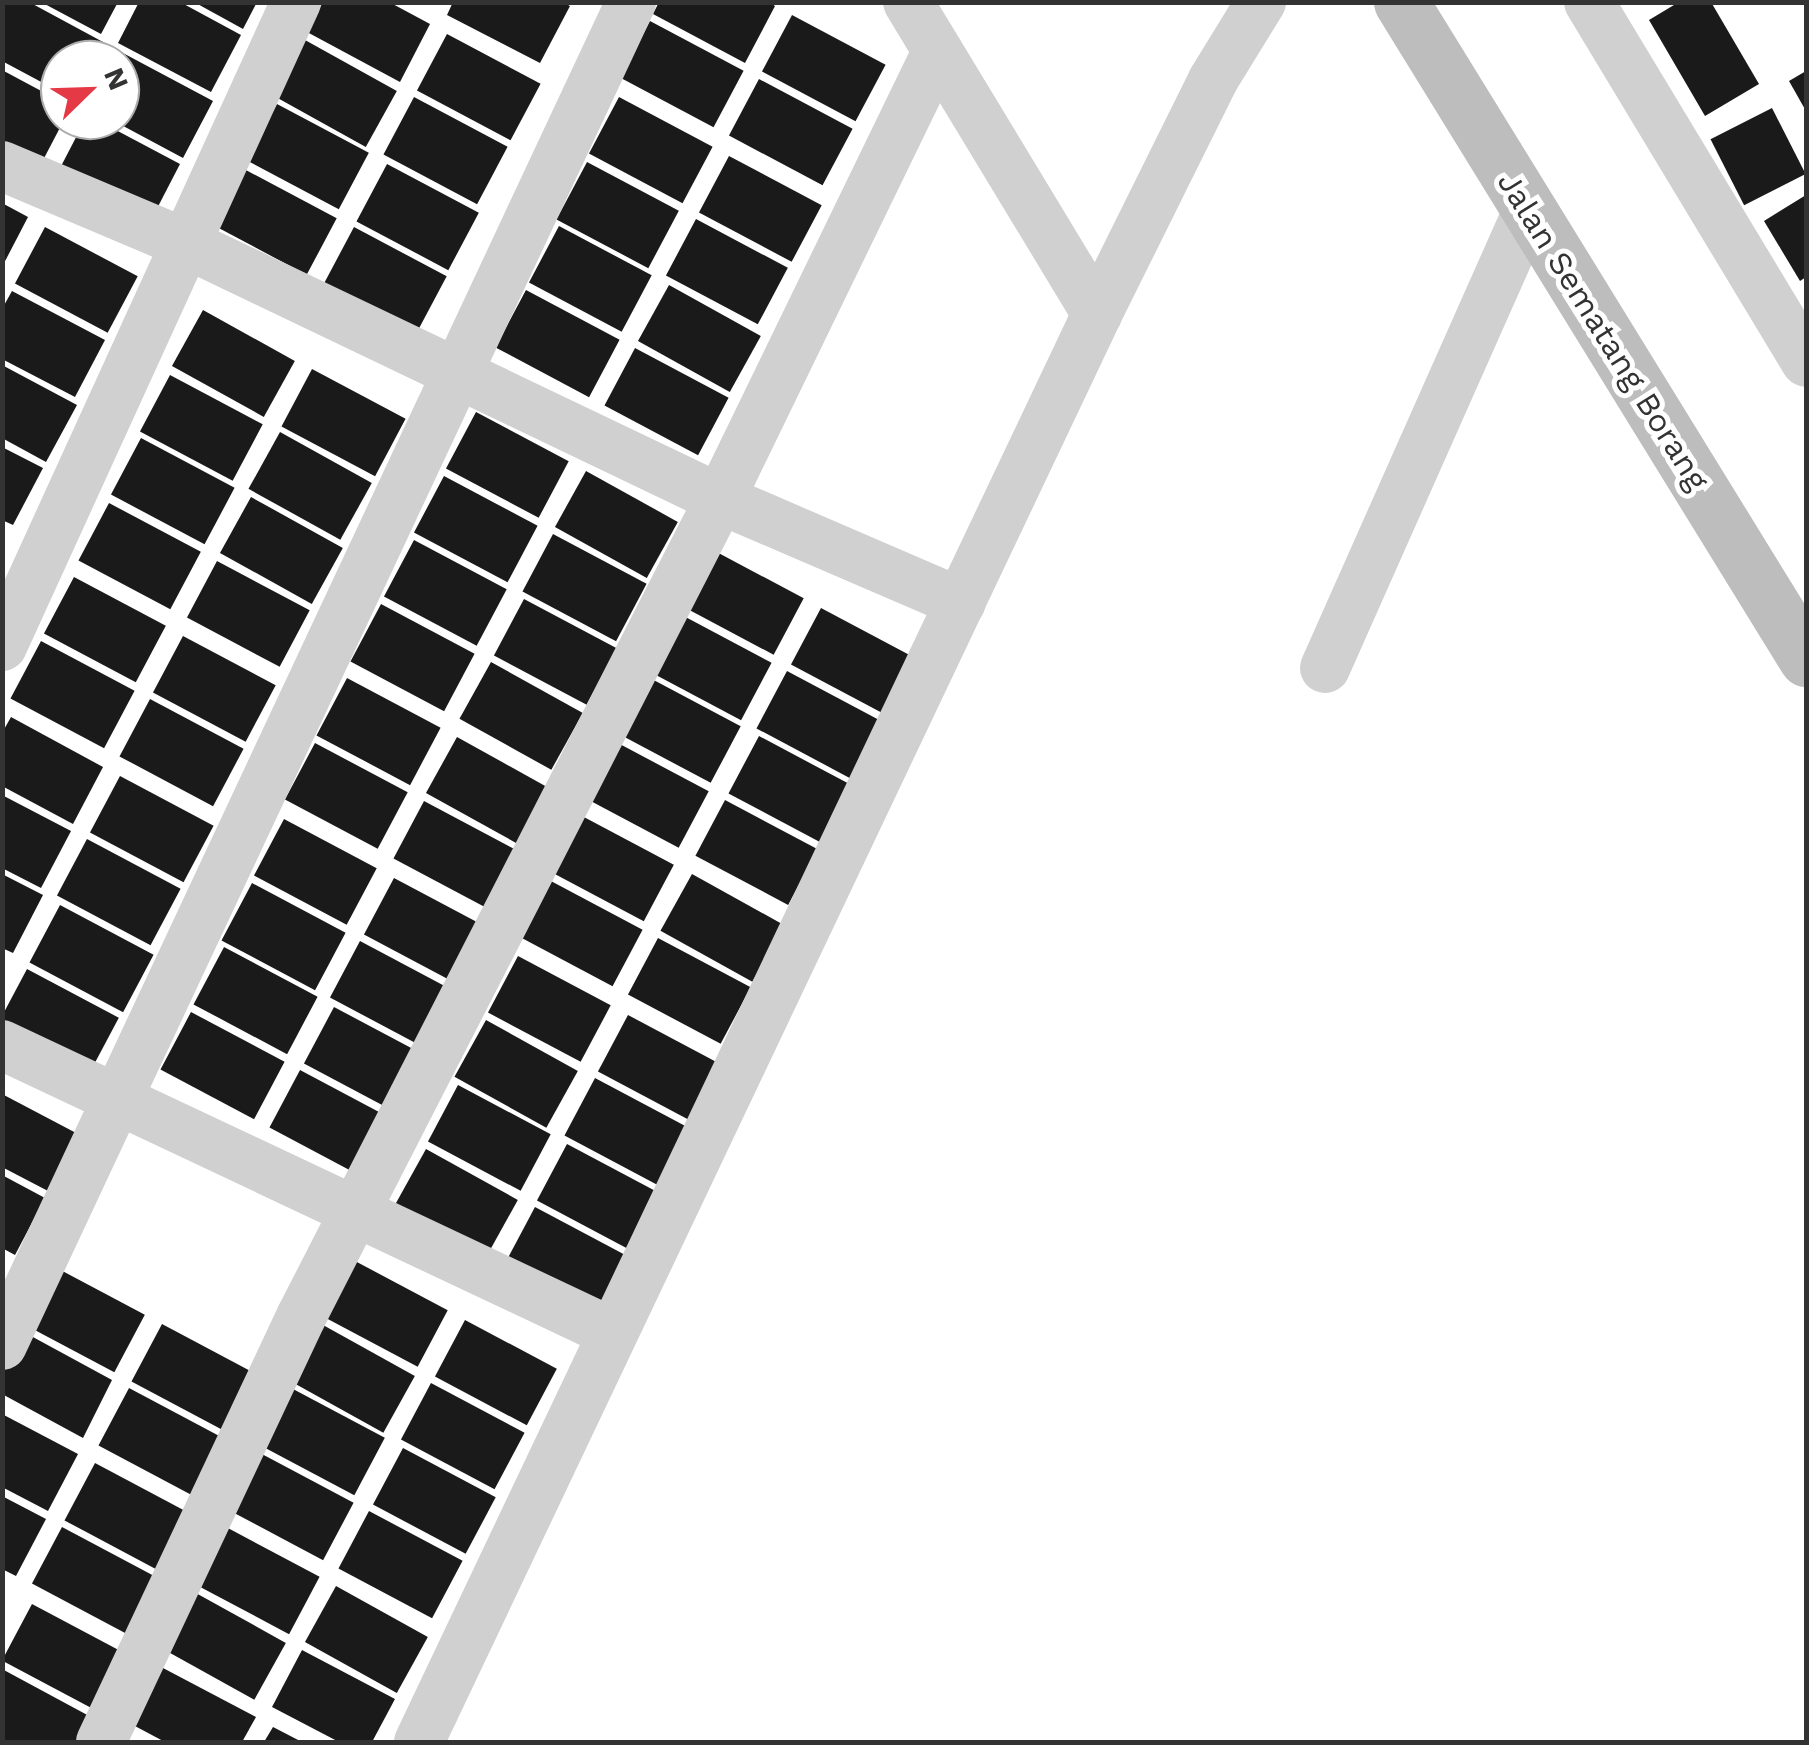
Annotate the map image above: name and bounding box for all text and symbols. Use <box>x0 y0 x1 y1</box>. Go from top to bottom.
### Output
north arrow <box>40 40 140 140</box>
text: N <box>97 63 135 95</box>
street label: Jalan Sematang Borang <box>1489 165 1717 497</box>

